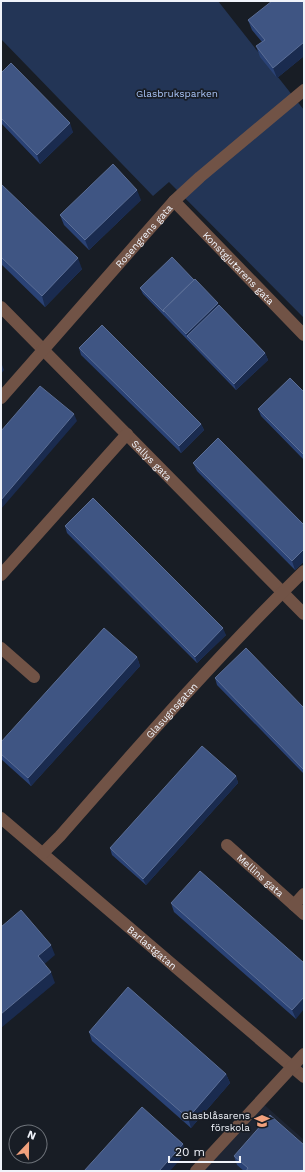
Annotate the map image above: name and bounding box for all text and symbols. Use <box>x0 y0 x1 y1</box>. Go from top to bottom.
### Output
park label: Glasbruksparken <box>136 88 218 99</box>
street label: Rosengrens gata <box>113 202 174 270</box>
street label: Konstgjutarens gata <box>201 229 277 307</box>
street label: Sallys gata <box>130 438 175 483</box>
street label: Glasugnsgatan <box>143 680 199 740</box>
street label: Mellins gata <box>235 851 286 899</box>
street label: Barlastgatan <box>125 923 179 971</box>
place label: Glasblåsarens förskola <box>182 1110 250 1133</box>
school or university icon: Glasblåsarens förskola <box>253 1112 271 1130</box>
north arrow <box>8 1124 48 1164</box>
text: N <box>25 1128 38 1143</box>
scale bar <box>169 1138 240 1164</box>
text: 20 m <box>175 1145 205 1159</box>

